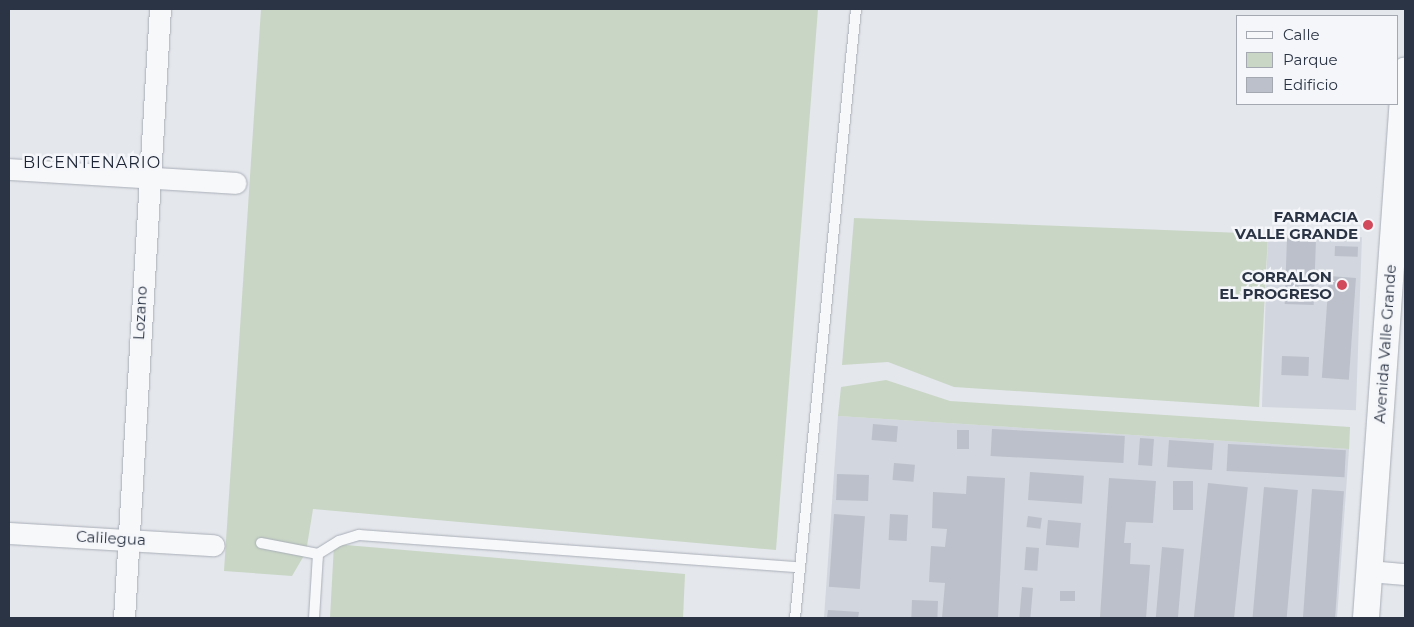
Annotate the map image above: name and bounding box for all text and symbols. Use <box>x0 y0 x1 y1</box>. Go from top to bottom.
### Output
legend <box>1236 15 1399 105</box>
text: Calle <box>1283 25 1320 44</box>
text: Parque <box>1283 50 1338 69</box>
text: Edificio <box>1283 75 1338 94</box>
district label: BICENTENARIO <box>21 153 163 173</box>
place label: FARMACIA VALLE GRANDE <box>1235 207 1358 242</box>
marker: FARMACIA VALLE GRANDE <box>1362 219 1374 231</box>
street label: Avenida Valle Grande <box>1370 264 1400 424</box>
place label: CORRALON EL PROGRESO <box>1219 267 1332 302</box>
marker: CORRALON EL PROGRESO <box>1336 279 1348 291</box>
street label: Lozano <box>130 286 150 340</box>
street label: Calilegua <box>76 527 146 549</box>

